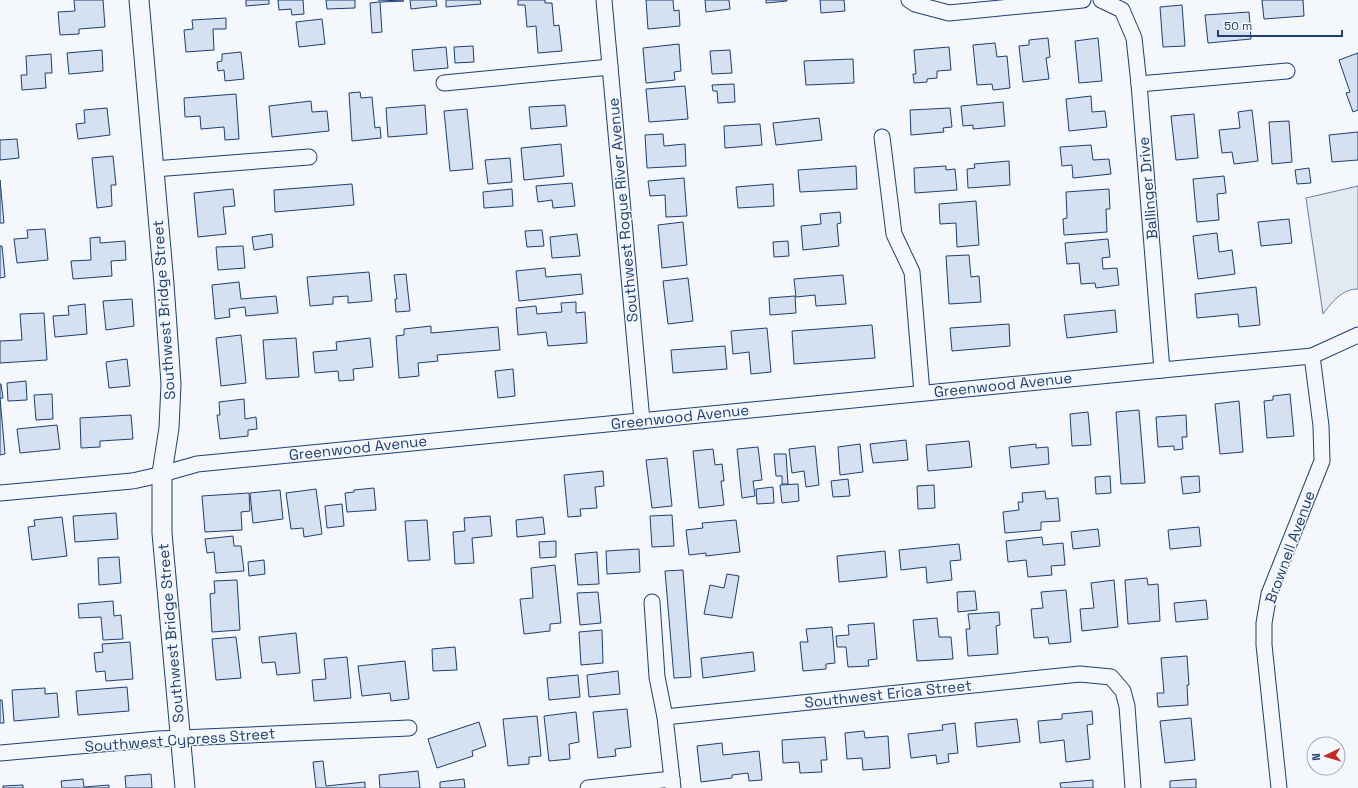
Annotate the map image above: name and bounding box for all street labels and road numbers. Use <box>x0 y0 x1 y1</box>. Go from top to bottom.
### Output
street label: Southwest Rogue River Avenue <box>603 97 642 323</box>
street label: Ballinger Drive <box>1134 136 1161 240</box>
street label: Southwest Bridge Street <box>148 219 179 400</box>
street label: Greenwood Avenue <box>933 368 1073 401</box>
street label: Greenwood Avenue <box>610 400 750 433</box>
street label: Greenwood Avenue <box>288 431 428 464</box>
street label: Brownell Avenue <box>1260 488 1319 606</box>
street label: Southwest Bridge Street <box>153 542 188 724</box>
street label: Southwest Erica Street <box>803 675 973 712</box>
street label: Southwest Cypress Street <box>84 723 276 756</box>

